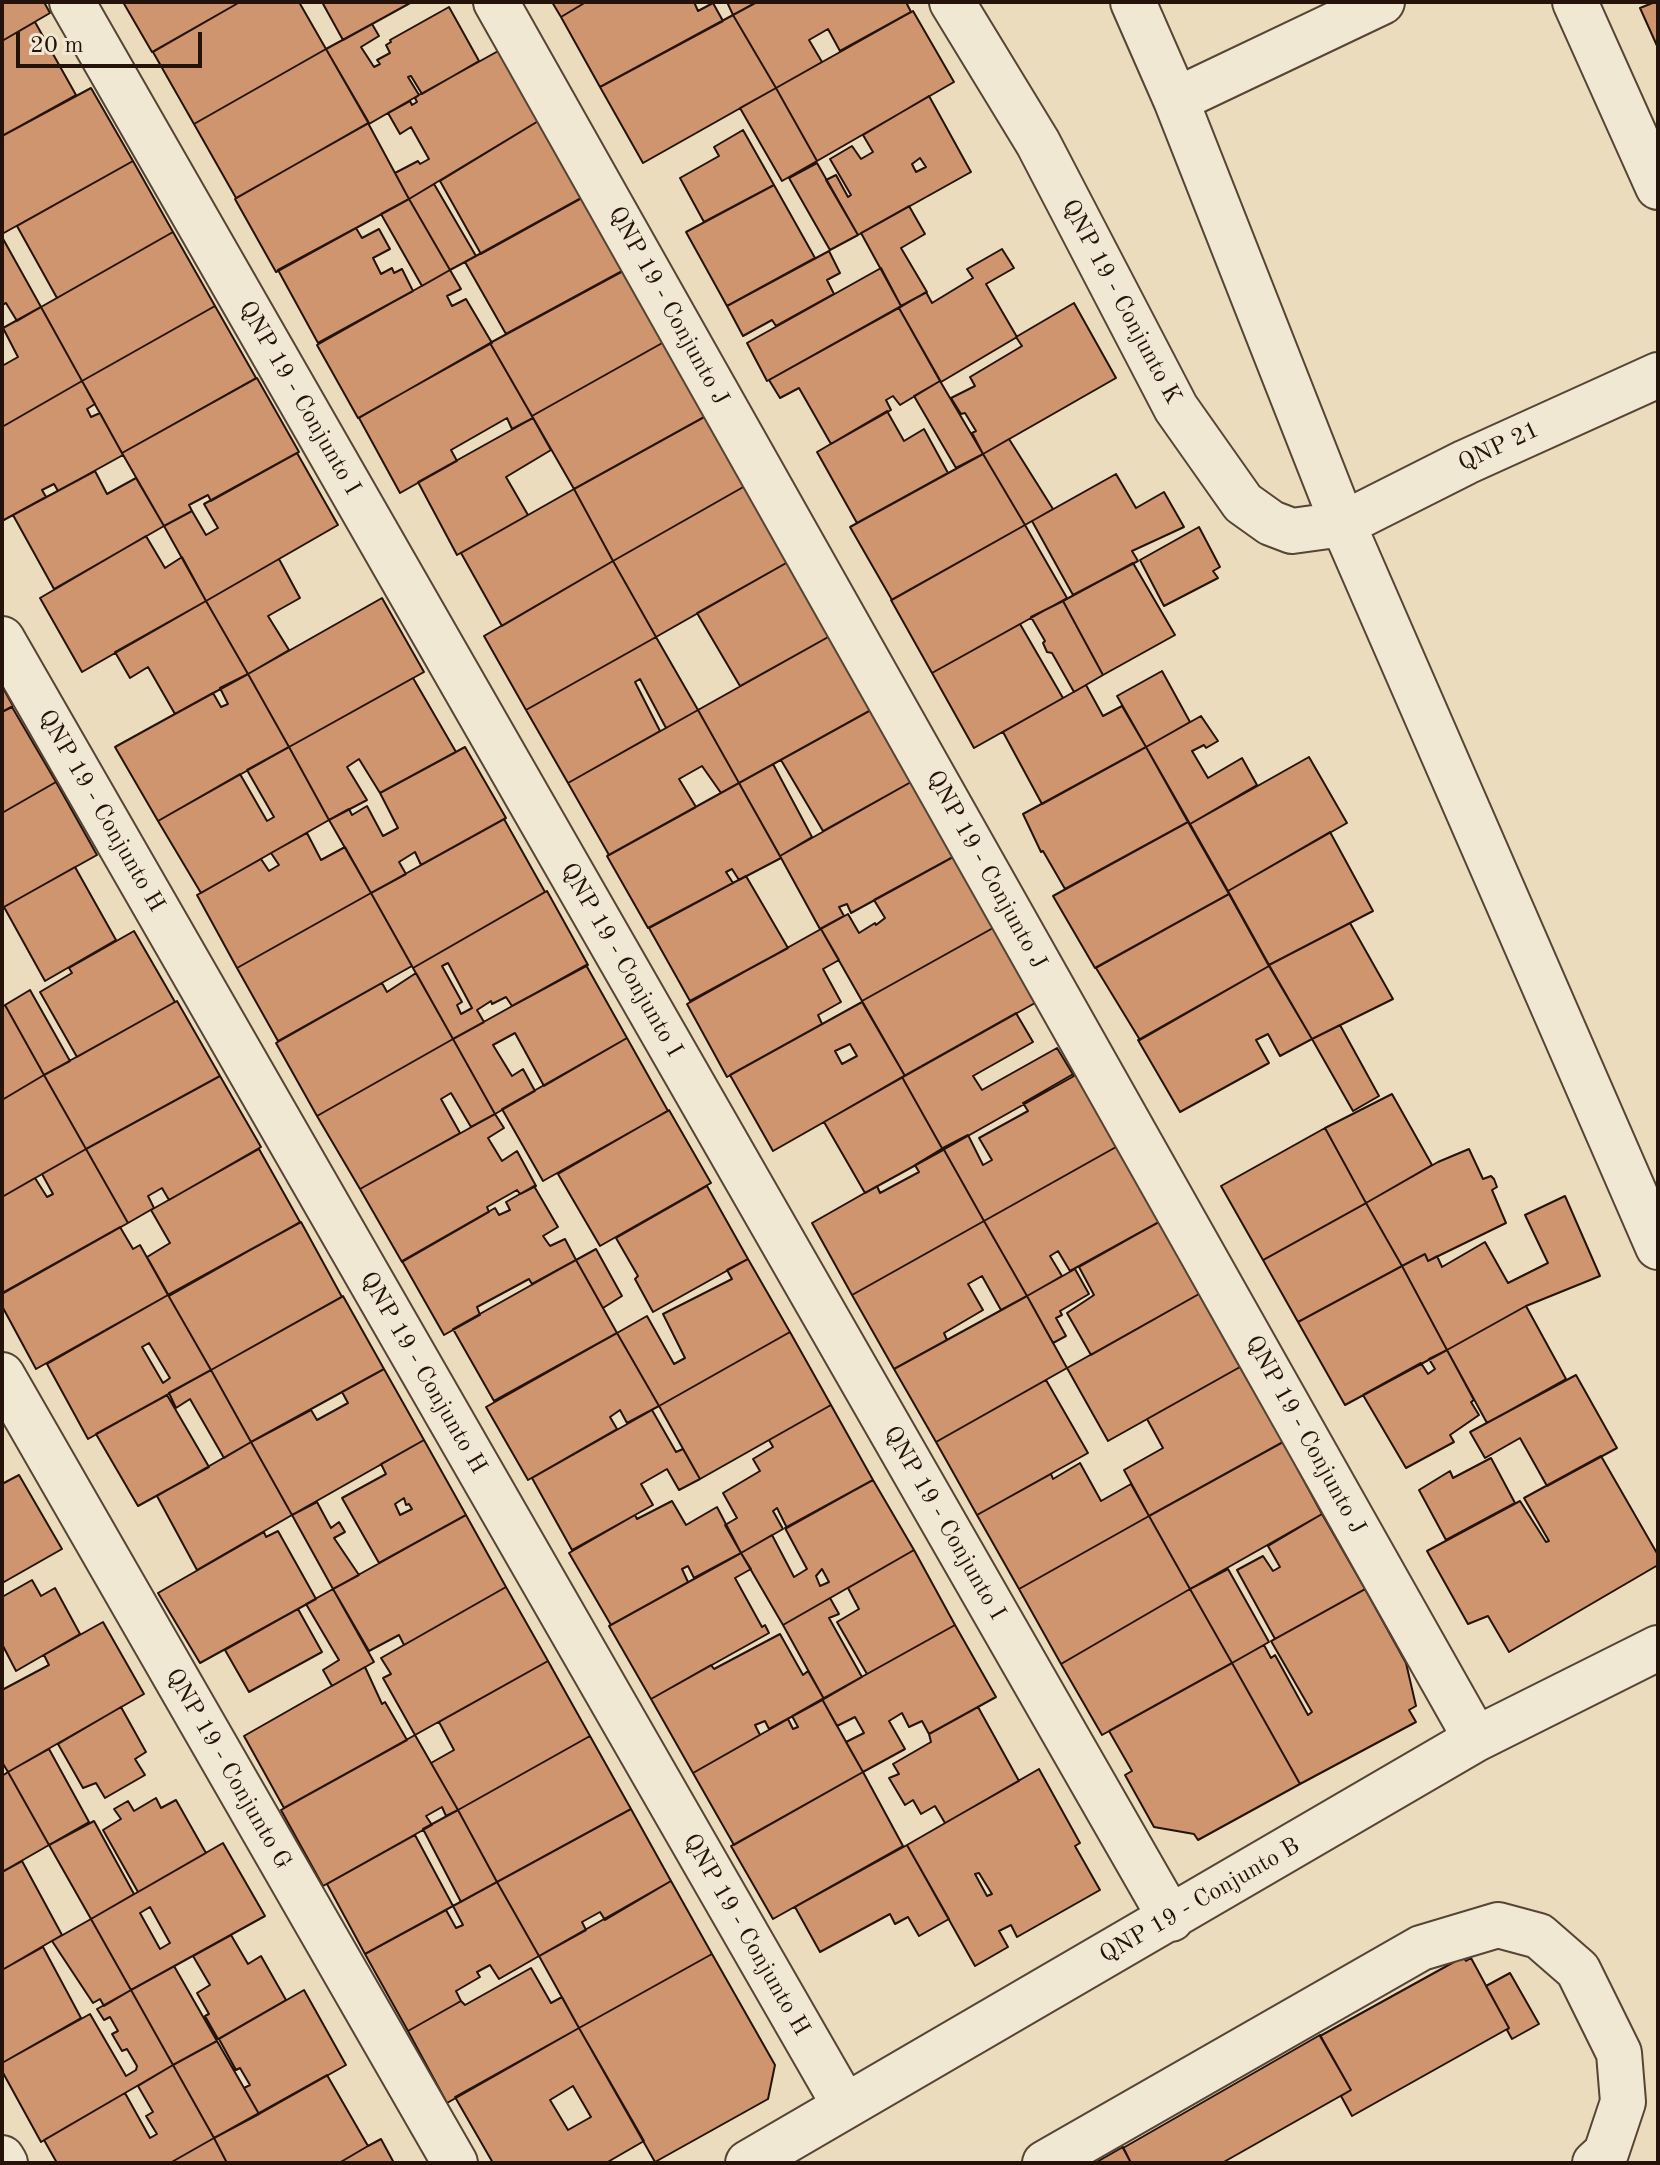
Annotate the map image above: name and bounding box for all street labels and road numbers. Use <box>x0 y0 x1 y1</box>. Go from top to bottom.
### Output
street label: QNP 19 - Conjunto K <box>1055 195 1187 409</box>
street label: QNP 19 - Conjunto J <box>601 202 735 410</box>
street label: QNP 19 - Conjunto I <box>232 296 366 500</box>
street label: QNP 21 <box>1454 416 1544 478</box>
street label: QNP 19 - Conjunto H <box>31 705 171 917</box>
street label: QNP 19 - Conjunto J <box>919 766 1053 974</box>
street label: QNP 19 - Conjunto I <box>554 858 688 1062</box>
street label: QNP 19 - Conjunto H <box>353 1267 493 1479</box>
street label: QNP 19 - Conjunto J <box>1238 1331 1372 1539</box>
street label: QNP 19 - Conjunto I <box>877 1421 1011 1625</box>
street label: QNP 19 - Conjunto G <box>159 1663 297 1875</box>
street label: QNP 19 - Conjunto H <box>676 1829 816 2041</box>
street label: QNP 19 - Conjunto B <box>1095 1832 1305 1970</box>

